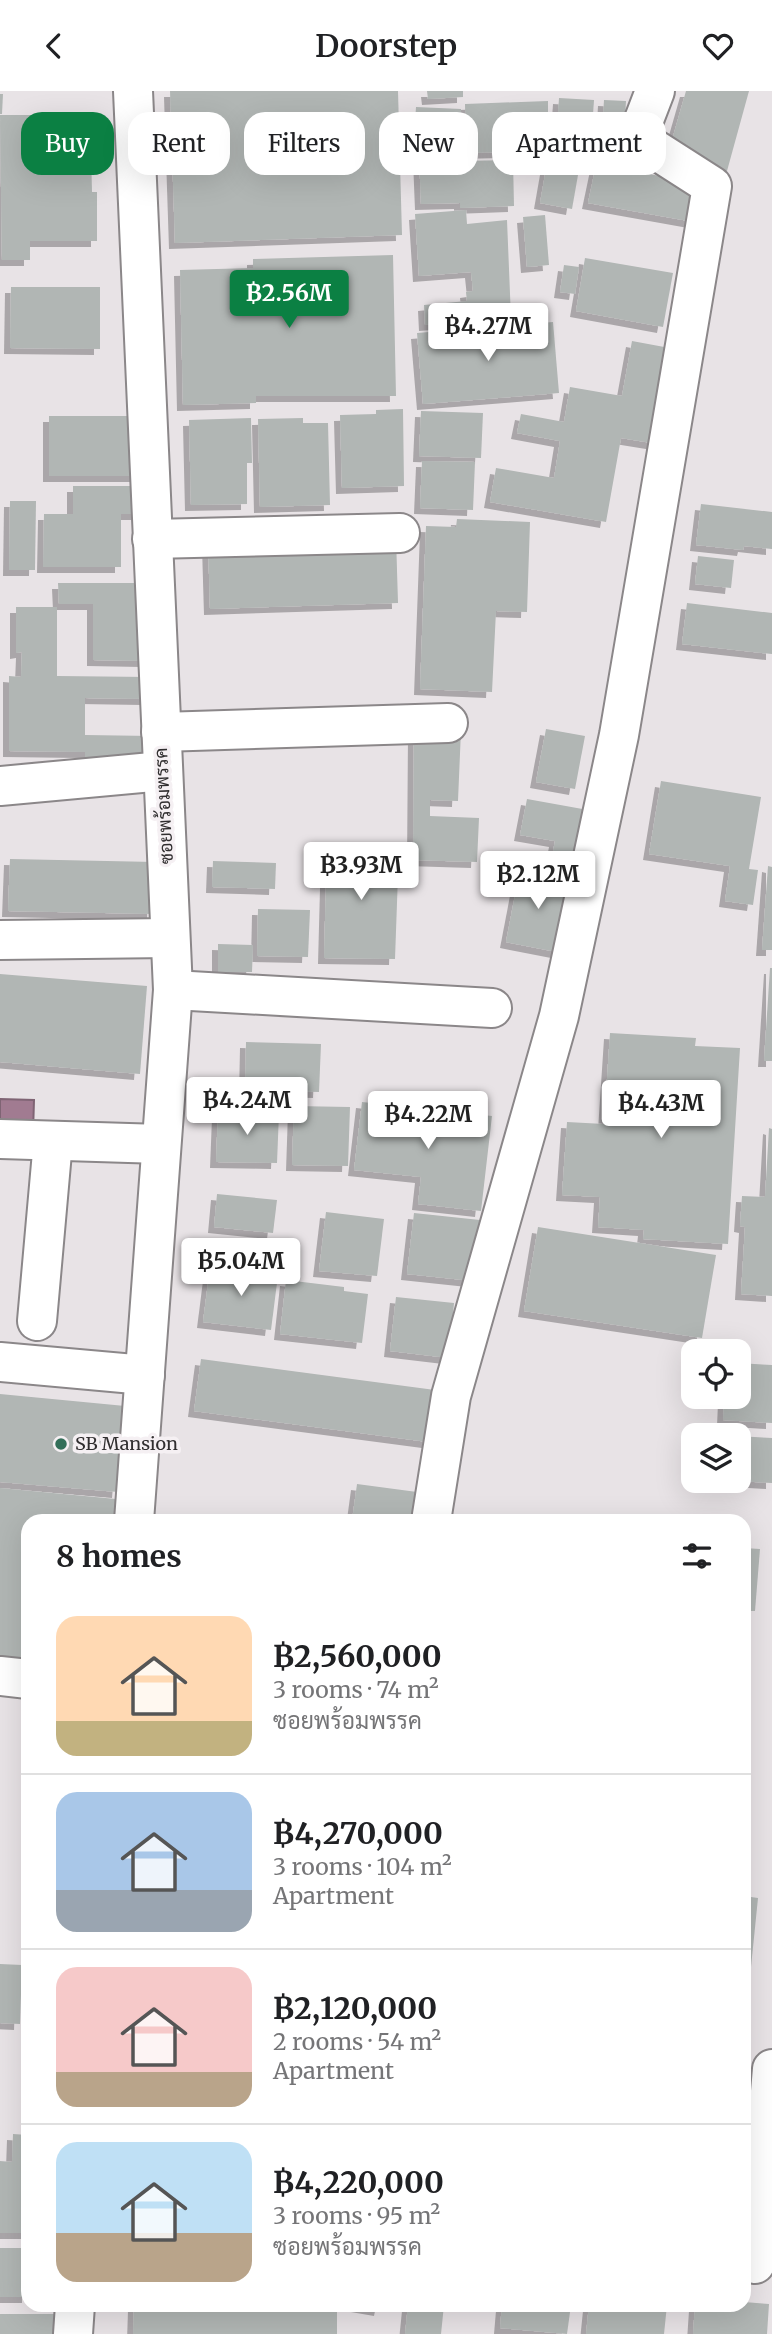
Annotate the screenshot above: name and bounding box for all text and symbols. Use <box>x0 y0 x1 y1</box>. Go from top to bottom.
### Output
text: Doorstep <box>315 26 457 66</box>
icon: back <box>35 27 73 65</box>
icon: heart <box>699 27 737 65</box>
chip: Buy <box>21 112 114 175</box>
chip: Rent <box>128 112 230 175</box>
chip: Filters <box>244 112 365 175</box>
chip: New <box>379 112 478 175</box>
chip: Apartment <box>492 112 666 175</box>
pin: ฿2.56M <box>232 271 346 330</box>
text: ฿2.56M <box>246 278 332 307</box>
pin: ฿4.27M <box>431 303 545 363</box>
text: ฿4.27M <box>444 311 532 340</box>
street label: ซอยพร้อมพรรค <box>149 747 178 865</box>
pin: ฿3.93M <box>304 843 418 902</box>
text: ฿3.93M <box>320 850 402 879</box>
pin: ฿2.12M <box>481 851 595 911</box>
text: ฿2.12M <box>496 859 580 888</box>
pin: ฿4.24M <box>190 1077 304 1137</box>
pin: ฿4.43M <box>604 1081 718 1140</box>
text: ฿4.24M <box>203 1085 291 1114</box>
text: ฿4.43M <box>618 1088 704 1117</box>
pin: ฿4.22M <box>371 1091 485 1151</box>
text: ฿4.22M <box>384 1099 472 1128</box>
pin: ฿5.04M <box>184 1239 298 1298</box>
text: ฿5.04M <box>197 1246 285 1275</box>
map controls <box>681 1339 751 1493</box>
button: locate <box>681 1339 751 1409</box>
button: layers <box>681 1423 751 1493</box>
place label: SB Mansion <box>75 1432 178 1455</box>
marker: SB Mansion <box>53 1436 69 1452</box>
text: 8 homes <box>56 1537 182 1575</box>
icon: filters <box>678 1537 716 1575</box>
text: ฿2,560,000 <box>273 1637 442 1675</box>
icon: home <box>112 1644 196 1728</box>
text: 3 rooms · 74 m² <box>273 1675 439 1704</box>
text: ซอยพร้อมพรรค <box>273 1706 422 1735</box>
text: ฿4,270,000 <box>273 1814 443 1852</box>
icon: home <box>112 1820 196 1904</box>
text: 3 rooms · 104 m² <box>273 1852 452 1881</box>
text: Apartment <box>273 1881 394 1910</box>
text: ฿2,120,000 <box>273 1989 437 2027</box>
icon: home <box>112 1995 196 2079</box>
text: 2 rooms · 54 m² <box>273 2027 441 2056</box>
text: Apartment <box>273 2056 394 2085</box>
text: ฿4,220,000 <box>273 2163 444 2201</box>
icon: home <box>112 2170 196 2254</box>
text: 3 rooms · 95 m² <box>273 2201 440 2230</box>
text: ซอยพร้อมพรรค <box>273 2232 422 2261</box>

